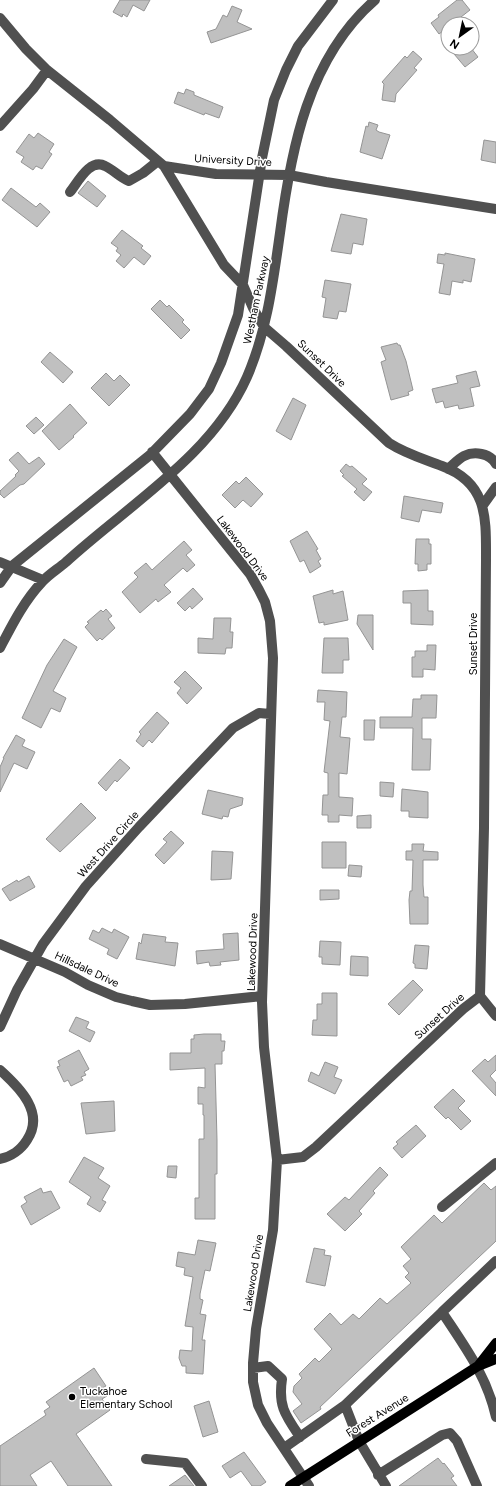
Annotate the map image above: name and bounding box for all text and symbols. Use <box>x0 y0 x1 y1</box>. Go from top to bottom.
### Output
north arrow <box>440 16 480 56</box>
text: N <box>448 36 462 52</box>
street label: University Drive <box>194 152 272 169</box>
street label: Westham Parkway <box>241 255 272 345</box>
street label: Sunset Drive <box>295 337 349 390</box>
street label: Lakewood Drive <box>214 513 271 583</box>
street label: Sunset Drive <box>467 613 480 675</box>
street label: West Drive Circle <box>75 808 142 880</box>
street label: Lakewood Drive <box>245 913 260 991</box>
street label: Hillsdale Drive <box>53 949 121 990</box>
street label: Sunset Drive <box>412 991 467 1042</box>
street label: Lakewood Drive <box>241 1233 266 1313</box>
place label: Tuckahoe Elementary School <box>80 1385 172 1411</box>
street label: Forest Avenue <box>344 1391 411 1440</box>
marker: Tuckahoe Elementary School <box>67 1392 77 1402</box>

